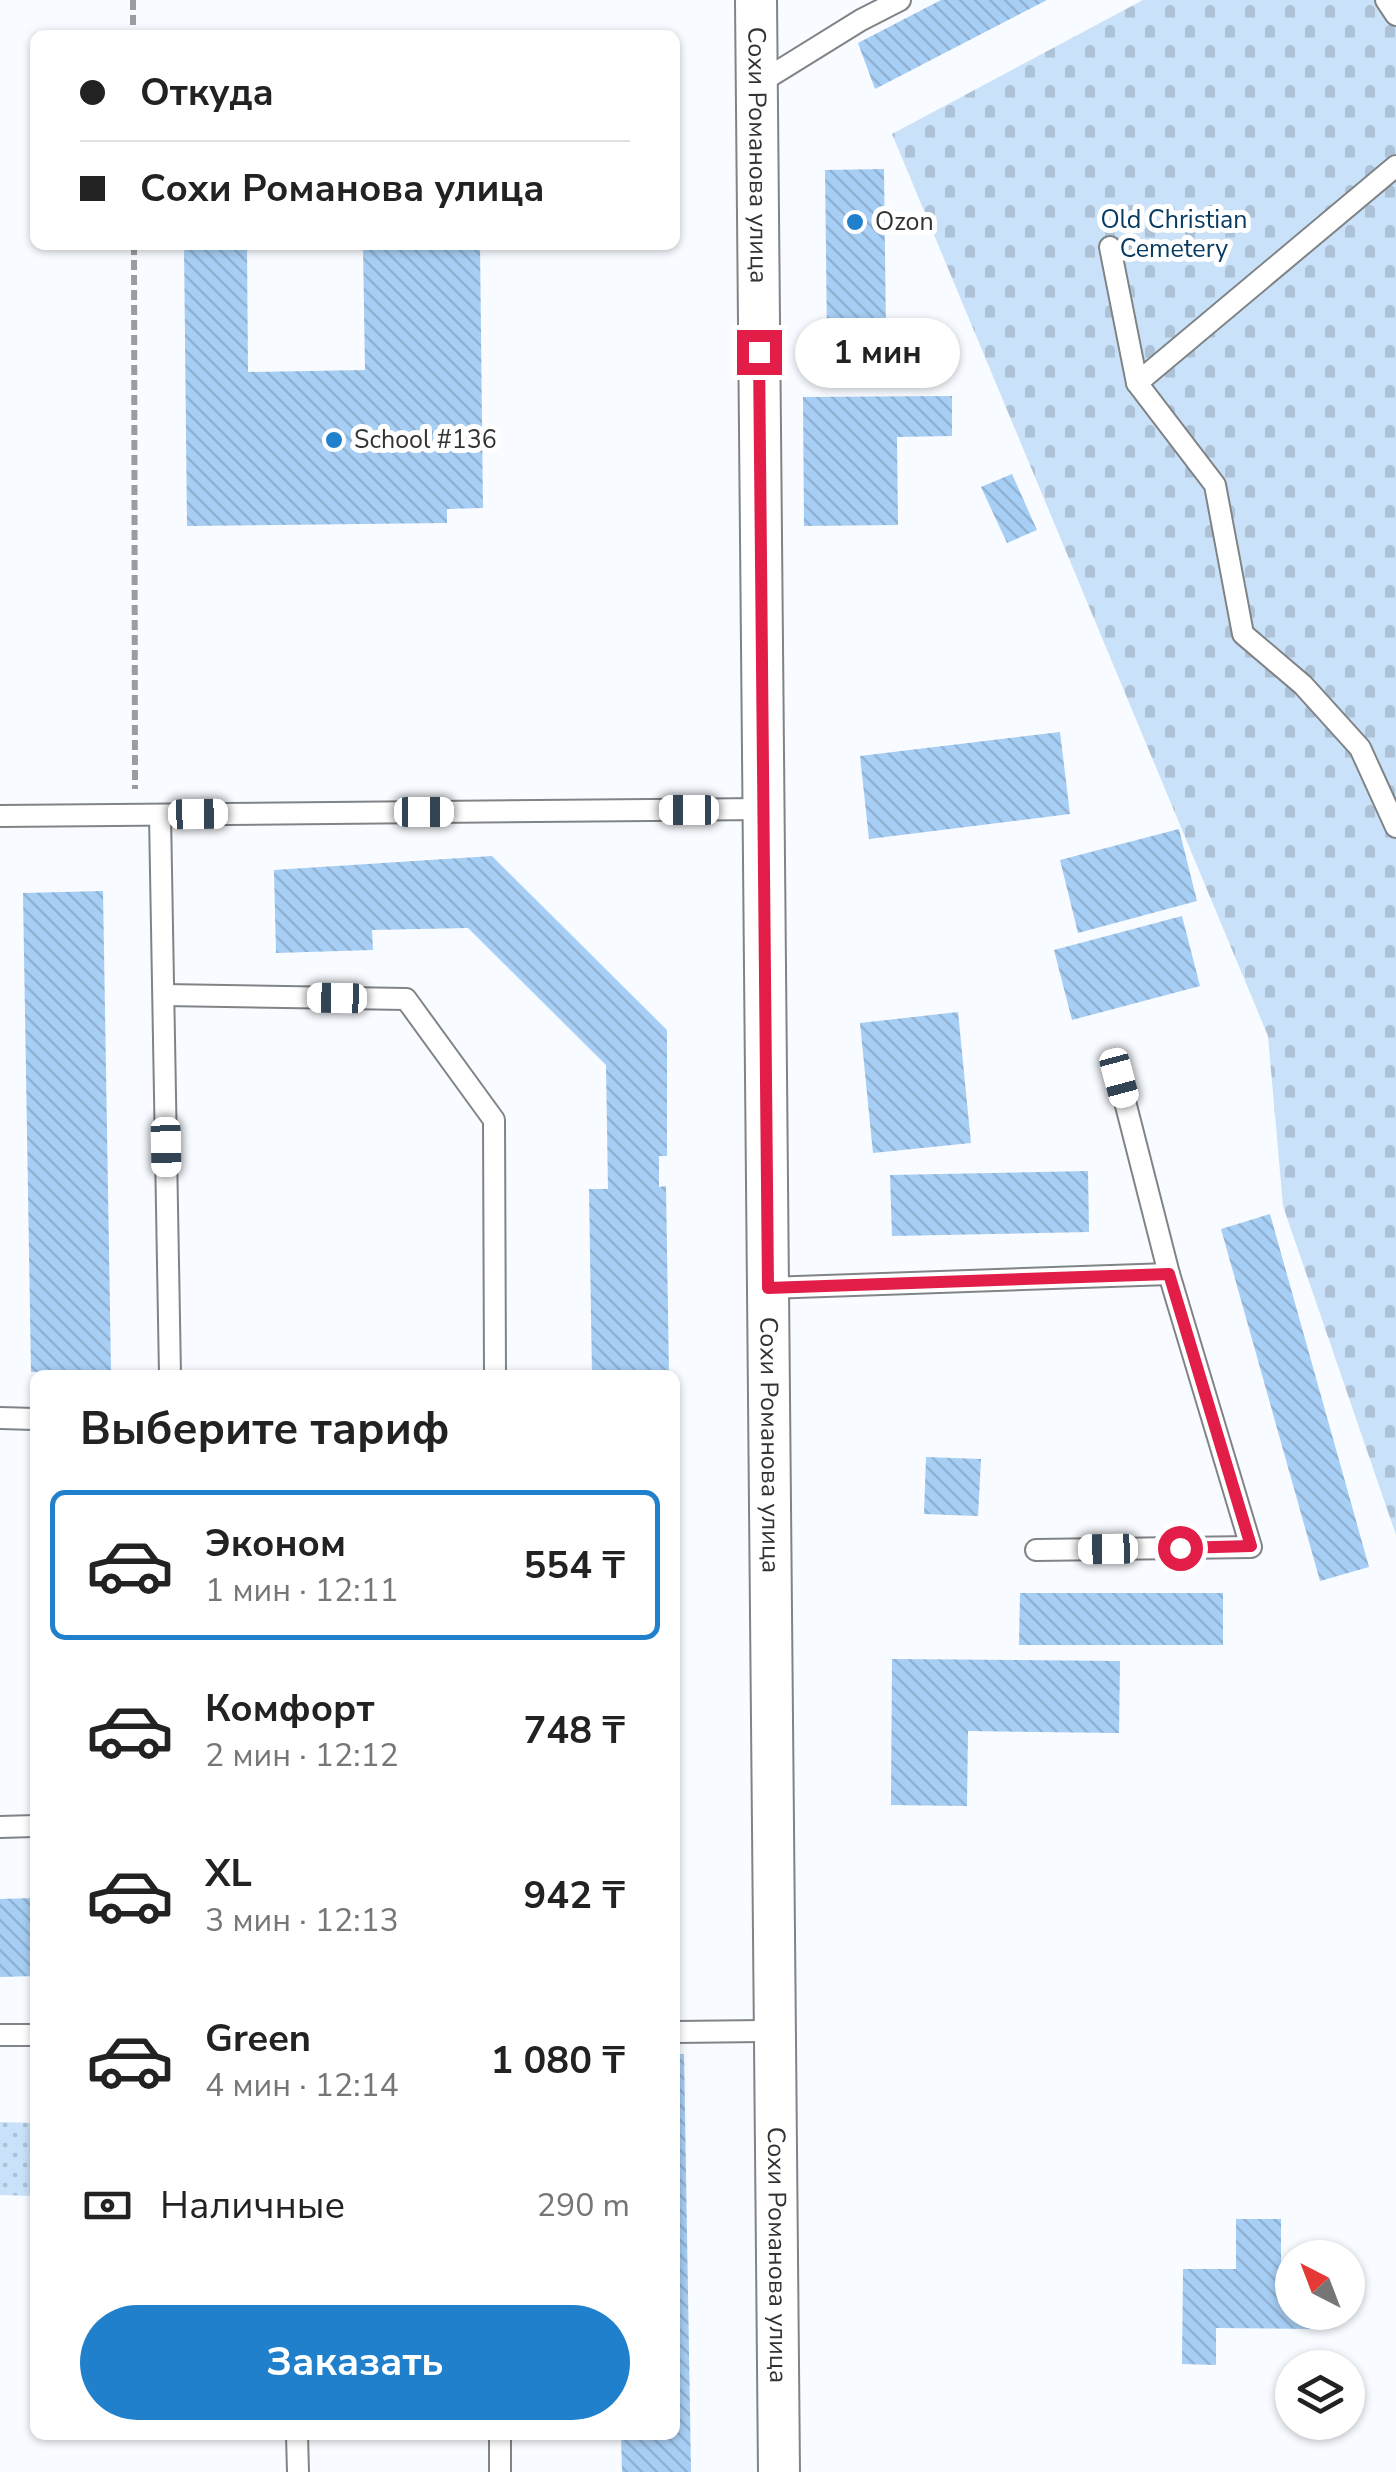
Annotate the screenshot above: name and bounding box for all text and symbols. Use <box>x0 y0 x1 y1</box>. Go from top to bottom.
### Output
street label: Сохи Романова улица <box>739 26 776 283</box>
text: Откуда <box>140 67 274 118</box>
text: Сохи Романова улица <box>140 163 545 214</box>
park label: Old Christian Cemetery <box>1100 203 1248 266</box>
place label: Ozon <box>875 205 934 239</box>
marker: Ozon <box>844 211 866 233</box>
callout: 1 мин <box>794 317 959 387</box>
route end <box>737 330 782 375</box>
text: 1 мин <box>833 331 922 374</box>
place label: School #136 <box>354 423 497 457</box>
marker: School #136 <box>323 429 345 451</box>
car <box>659 795 719 825</box>
car <box>394 797 454 827</box>
car <box>168 798 228 830</box>
car <box>307 982 367 1014</box>
car <box>1097 1045 1141 1111</box>
car <box>150 1117 182 1177</box>
street label: Сохи Романова улица <box>751 1316 788 1573</box>
text: Выберите тариф <box>80 1399 450 1460</box>
text: Эконом <box>205 1518 346 1569</box>
icon: car <box>85 1520 175 1610</box>
route start <box>1158 1526 1203 1571</box>
car <box>1078 1533 1138 1565</box>
text: 554 ₸ <box>524 1540 625 1591</box>
text: 1 мин · 12:11 <box>205 1569 399 1612</box>
text: Комфорт <box>205 1683 374 1734</box>
icon: car <box>85 1685 175 1775</box>
text: 748 ₸ <box>524 1705 625 1756</box>
text: 2 мин · 12:12 <box>205 1734 399 1777</box>
text: XL <box>205 1848 252 1899</box>
icon: car <box>85 1850 175 1940</box>
text: 942 ₸ <box>524 1870 625 1921</box>
text: 3 мин · 12:13 <box>205 1899 399 1942</box>
text: Green <box>205 2013 311 2064</box>
icon: car <box>85 2015 175 2105</box>
text: 1 080 ₸ <box>490 2035 625 2086</box>
text: 4 мин · 12:14 <box>205 2064 399 2107</box>
street label: Сохи Романова улица <box>759 2126 795 2383</box>
icon: cash <box>80 2178 135 2233</box>
text: Наличные <box>160 2180 345 2231</box>
text: 290 m <box>537 2184 630 2227</box>
north arrow <box>1275 2240 1365 2330</box>
map controls <box>1275 2240 1365 2440</box>
button: Заказать <box>80 2305 630 2420</box>
button: layers <box>1275 2350 1365 2440</box>

